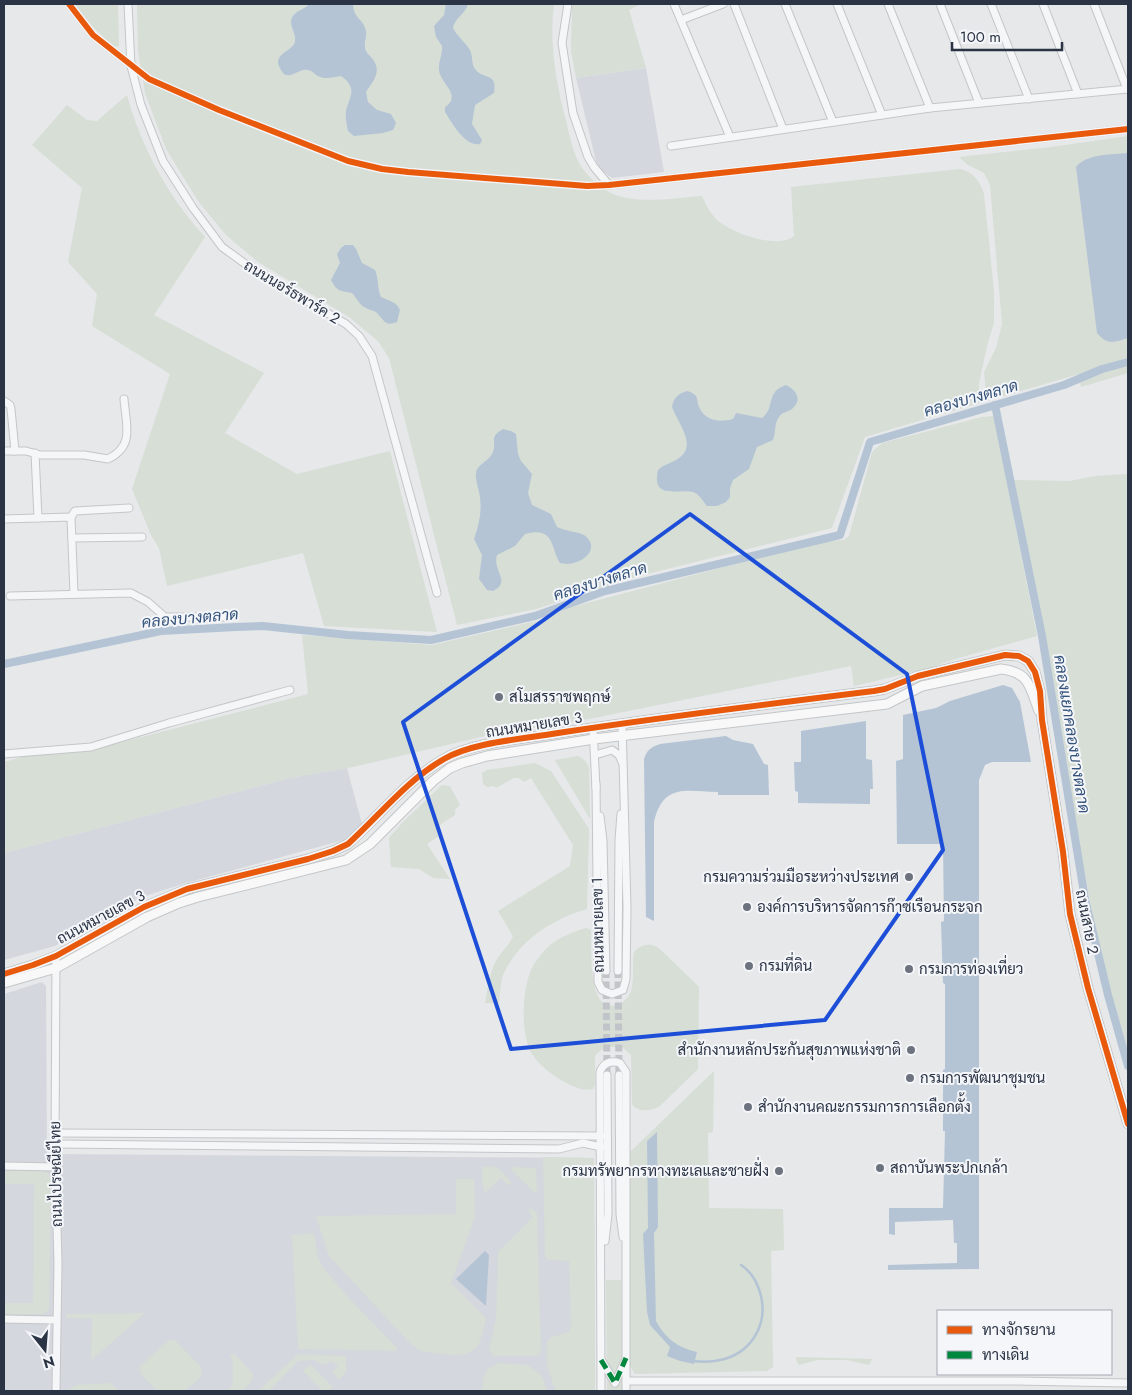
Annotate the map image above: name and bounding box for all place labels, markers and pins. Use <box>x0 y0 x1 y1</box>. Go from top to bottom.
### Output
place label: สโมสรราชพฤกษ์ <box>509 686 611 708</box>
marker: สโมสรราชพฤกษ์ <box>493 691 505 703</box>
place label: กรมความร่วมมือระหว่างประเทศ <box>703 866 899 888</box>
marker: กรมความร่วมมือระหว่างประเทศ <box>903 871 915 883</box>
place label: องค์การบริหารจัดการก๊าซเรือนกระจก <box>757 896 983 918</box>
marker: องค์การบริหารจัดการก๊าซเรือนกระจก <box>741 901 753 913</box>
place label: กรมที่ดิน <box>759 951 812 977</box>
place label: กรมการท่องเที่ยว <box>919 954 1024 980</box>
marker: กรมที่ดิน <box>743 960 755 972</box>
marker: กรมการท่องเที่ยว <box>903 963 915 975</box>
place label: สำนักงานหลักประกันสุขภาพแห่งชาติ <box>678 1039 901 1061</box>
marker: สำนักงานหลักประกันสุขภาพแห่งชาติ <box>905 1044 917 1056</box>
place label: กรมการพัฒนาชุมชน <box>920 1067 1045 1089</box>
marker: กรมการพัฒนาชุมชน <box>904 1072 916 1084</box>
place label: สำนักงานคณะกรรมการการเลือกตั้ง <box>758 1092 971 1118</box>
marker: สำนักงานคณะกรรมการการเลือกตั้ง <box>742 1101 754 1113</box>
place label: กรมทรัพยากรทางทะเลและชายฝั่ง <box>563 1156 769 1182</box>
place label: สถาบันพระปกเกล้า <box>890 1157 1008 1179</box>
marker: สถาบันพระปกเกล้า <box>874 1162 886 1174</box>
marker: กรมทรัพยากรทางทะเลและชายฝั่ง <box>773 1165 785 1177</box>

